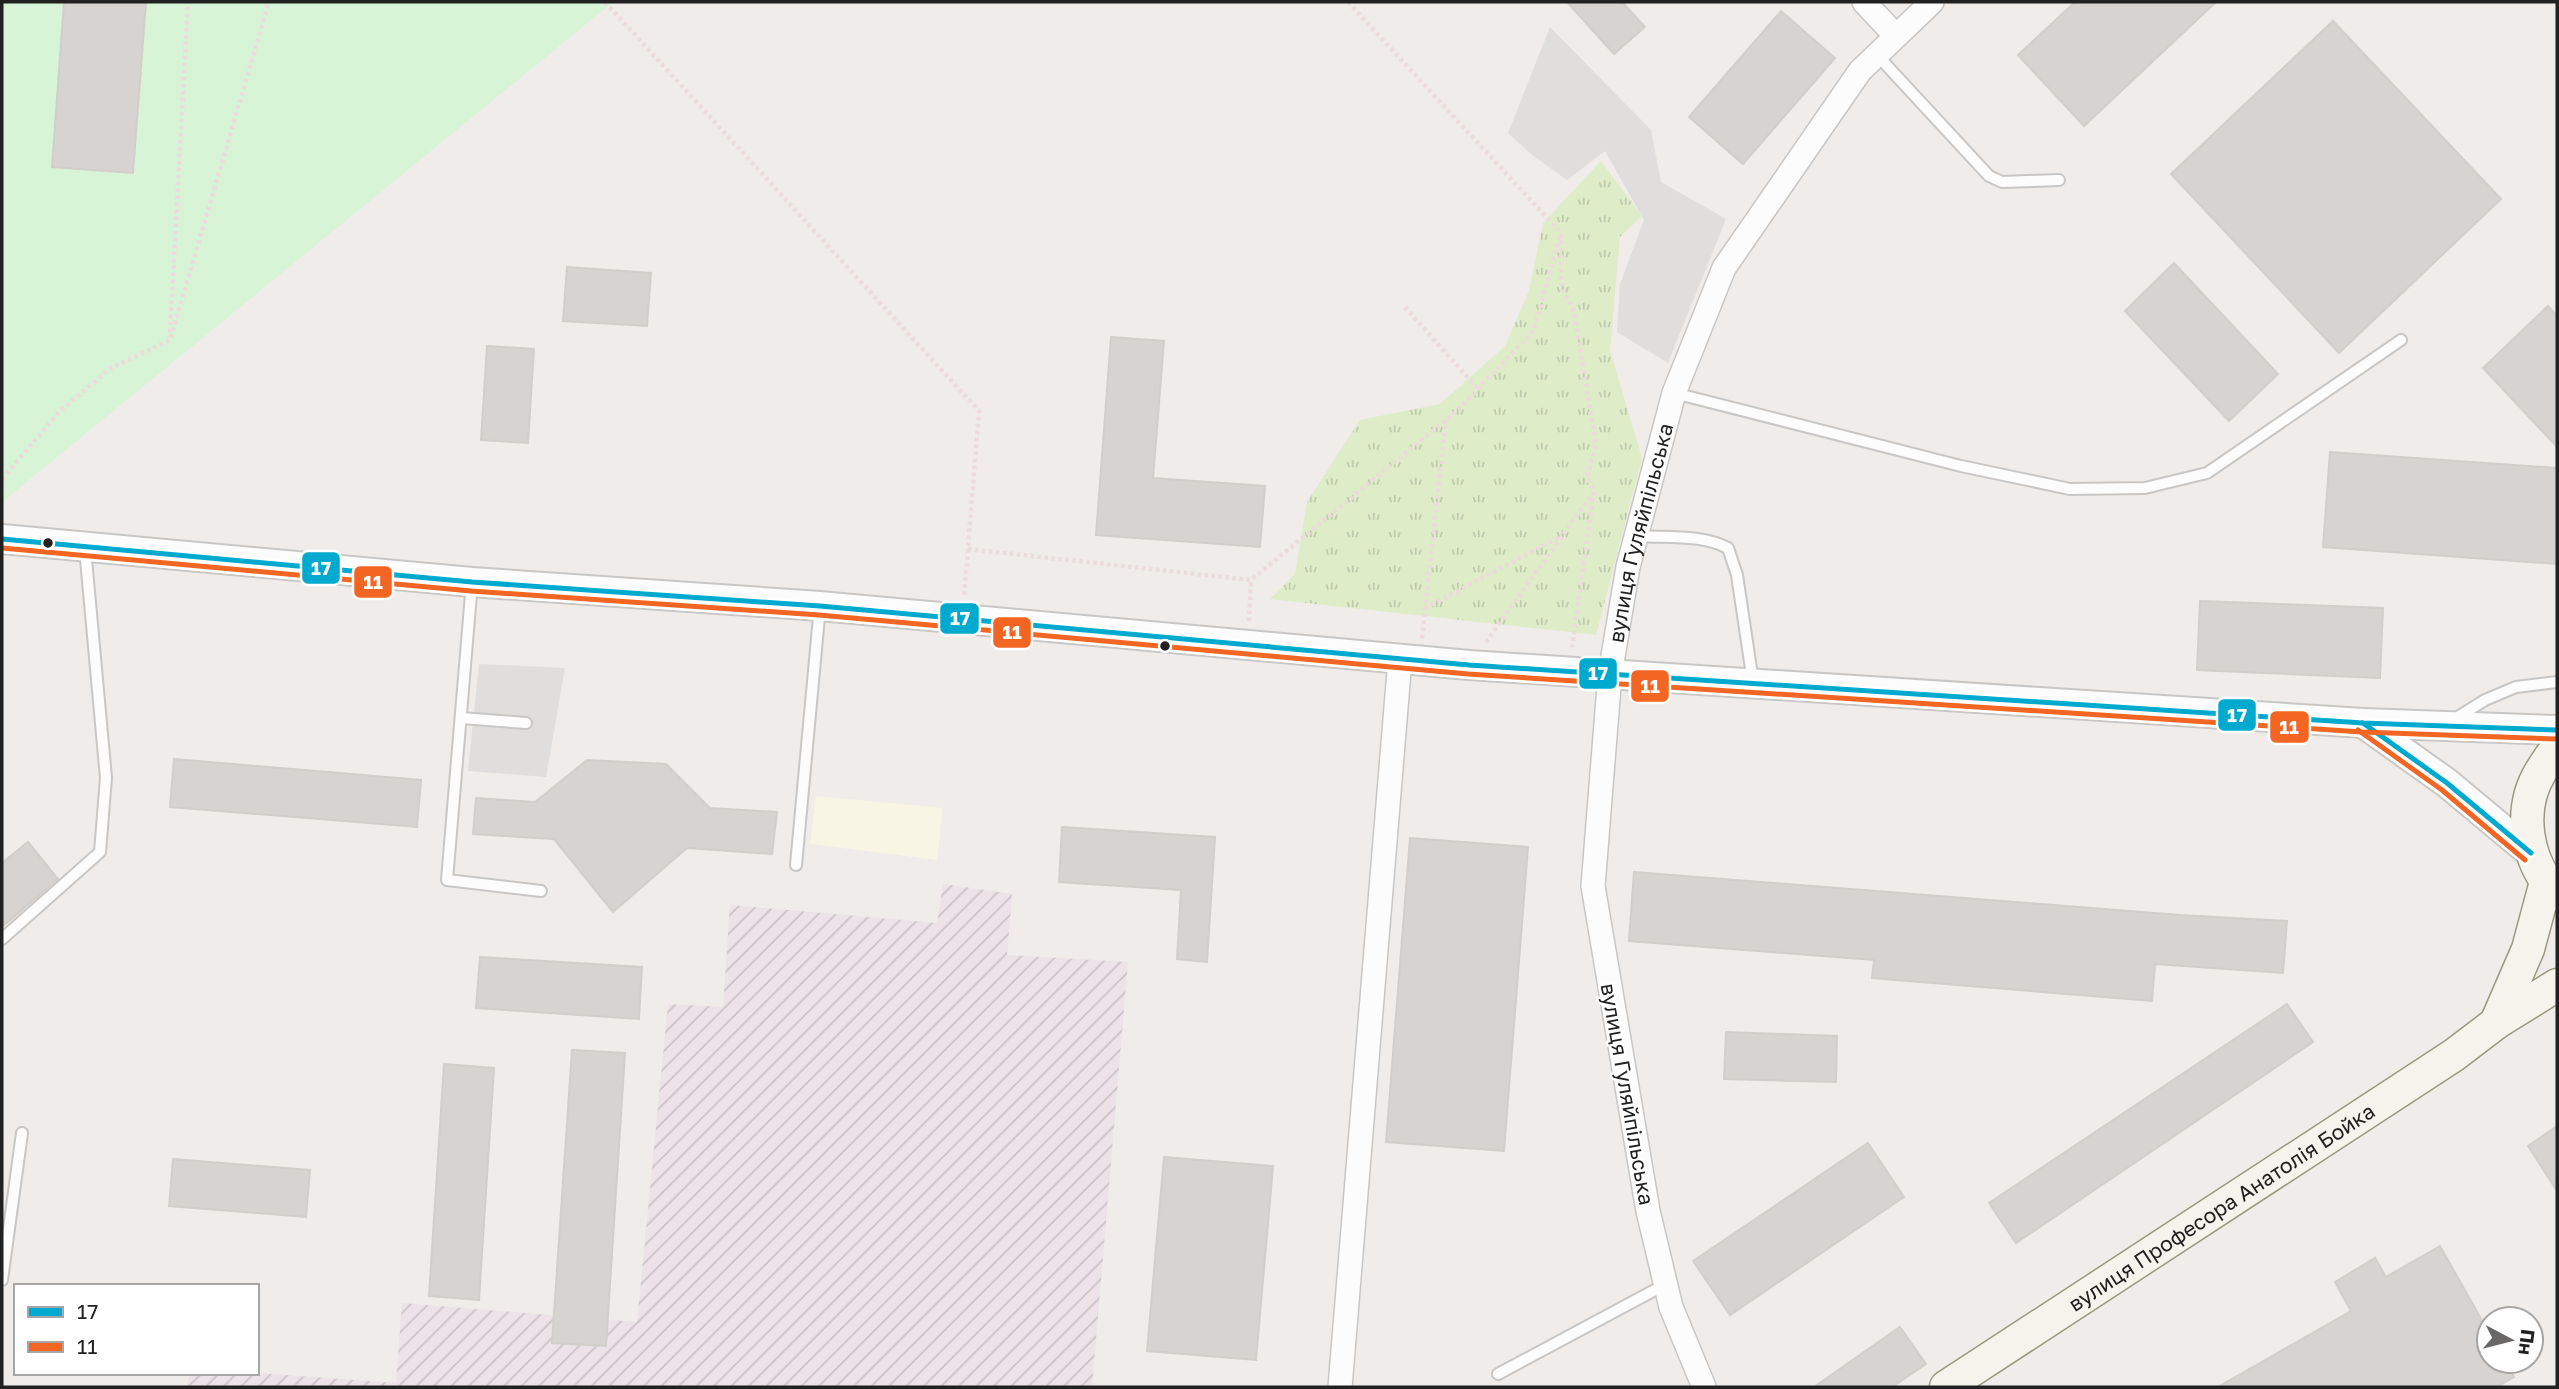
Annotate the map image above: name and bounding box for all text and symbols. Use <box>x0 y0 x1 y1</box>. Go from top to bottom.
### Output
street label: вулиця Гуляйпільська <box>1602 420 1678 645</box>
unlabelled marker <box>41 536 55 550</box>
line badge: 17 <box>301 551 341 585</box>
text: 17 <box>311 556 331 579</box>
line badge: 11 <box>353 565 393 599</box>
text: 11 <box>363 570 383 593</box>
line badge: 17 <box>939 602 980 635</box>
text: 17 <box>950 606 970 629</box>
line badge: 11 <box>992 616 1032 649</box>
text: 11 <box>1002 620 1022 643</box>
unlabelled marker <box>1158 639 1172 653</box>
line badge: 17 <box>1578 657 1618 690</box>
text: 17 <box>1588 661 1608 684</box>
line badge: 11 <box>1630 669 1670 703</box>
text: 11 <box>1640 674 1660 697</box>
line badge: 17 <box>2217 698 2257 732</box>
text: 17 <box>2227 703 2247 726</box>
line badge: 11 <box>2269 710 2310 744</box>
text: 11 <box>2279 715 2299 738</box>
street label: вулиця Гуляйпільська <box>1596 981 1660 1207</box>
street label: вулиця Професора Анатолія Бойка <box>2063 1097 2380 1317</box>
legend <box>14 1284 259 1375</box>
text: 17 <box>77 1298 98 1324</box>
north arrow <box>2475 1305 2545 1375</box>
text: Пн <box>2514 1328 2540 1356</box>
text: 11 <box>77 1333 97 1359</box>

